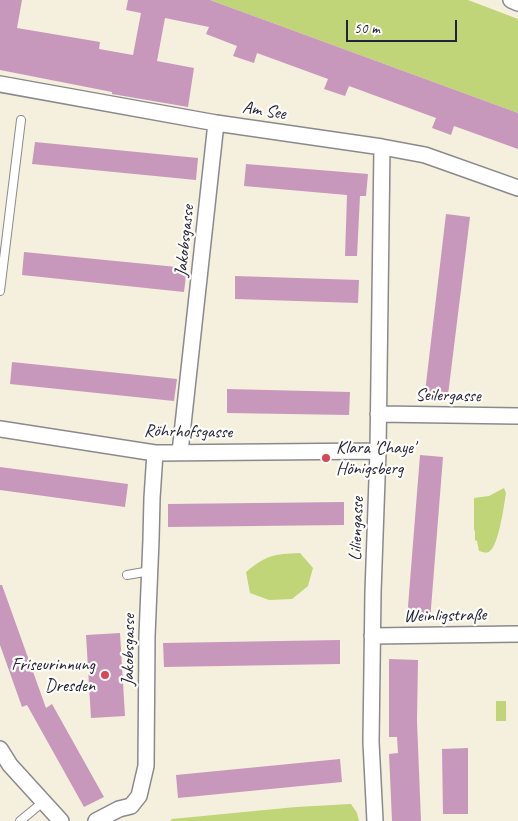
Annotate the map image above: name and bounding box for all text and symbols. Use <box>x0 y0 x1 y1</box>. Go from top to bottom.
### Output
scale bar <box>348 10 459 42</box>
text: 50 m <box>354 19 380 38</box>
street label: Am See <box>241 97 287 125</box>
street label: Jakobsgasse <box>170 204 200 278</box>
street label: Seilergasse <box>415 385 481 407</box>
street label: Röhrhofsgasse <box>144 420 232 444</box>
place label: Klara 'Chaye' Hönigsberg <box>336 437 415 479</box>
marker: Klara 'Chaye' Hönigsberg <box>320 452 332 464</box>
street label: Liliengasse <box>345 497 369 561</box>
street label: Weinligstraße <box>403 604 487 628</box>
street label: Jakobsgasse <box>118 614 140 686</box>
place label: Friseurinnung Dresden <box>11 654 95 696</box>
marker: Friseurinnung Dresden <box>99 669 111 681</box>

